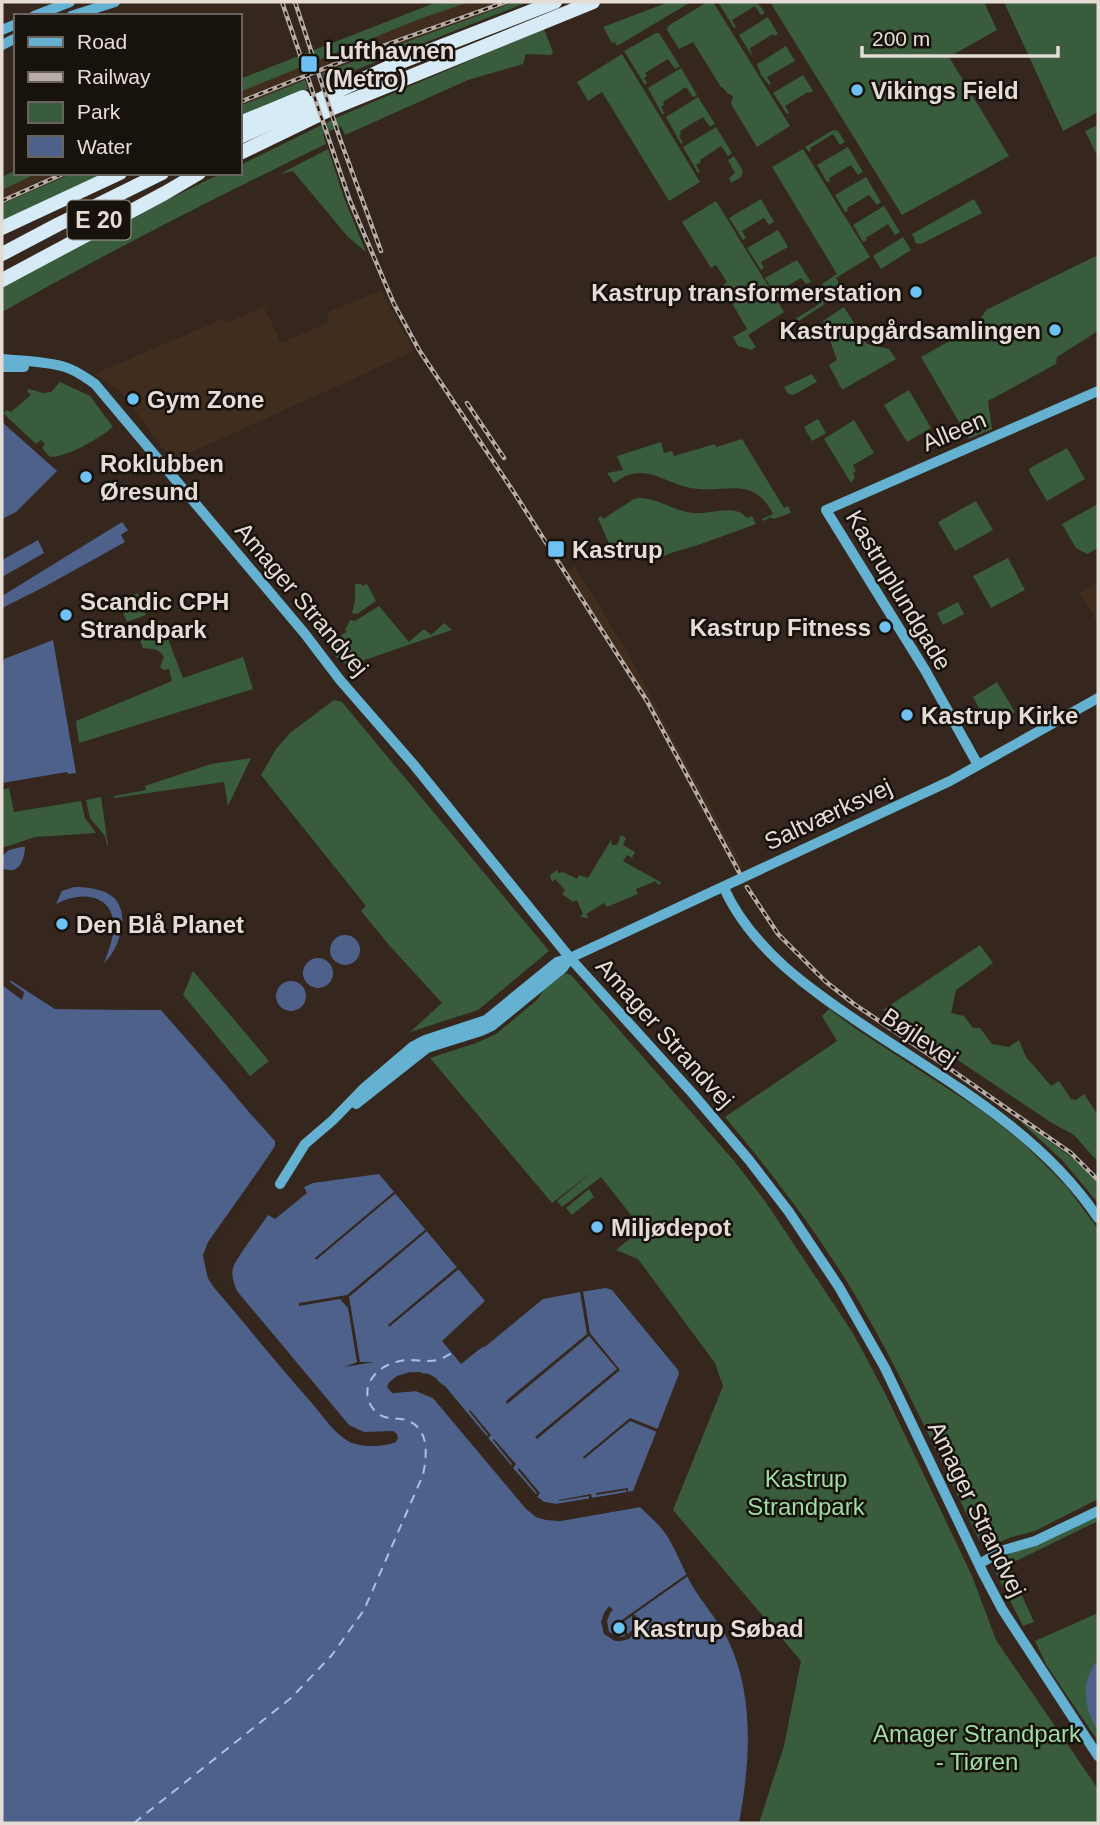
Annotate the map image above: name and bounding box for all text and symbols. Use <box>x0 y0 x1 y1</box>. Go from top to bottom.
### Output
legend <box>14 14 242 175</box>
scale bar <box>862 14 1058 58</box>
text: 200 m <box>872 27 930 50</box>
text: Road <box>77 30 127 53</box>
place label: Lufthavnen (Metro) <box>325 37 454 92</box>
marker: Lufthavnen (Metro) <box>299 54 319 74</box>
text: Railway <box>77 65 151 88</box>
place label: Vikings Field <box>871 77 1019 104</box>
marker: Vikings Field <box>849 82 865 98</box>
text: Park <box>77 100 121 123</box>
text: Water <box>77 135 132 158</box>
road number: E 20 <box>68 200 130 240</box>
place label: Kastrup transformerstation <box>591 279 902 306</box>
marker: Kastrup transformerstation <box>908 284 924 300</box>
place label: Kastrupgårdsamlingen <box>780 317 1041 344</box>
marker: Kastrupgårdsamlingen <box>1047 322 1063 338</box>
place label: Gym Zone <box>147 386 264 413</box>
marker: Gym Zone <box>125 391 141 407</box>
street label: Alleen <box>918 406 990 456</box>
place label: Roklubben Øresund <box>100 450 224 505</box>
marker: Roklubben Øresund <box>78 469 94 485</box>
street label: Kastruplundgade <box>841 505 957 675</box>
street label: Amager Strandvej <box>230 517 374 681</box>
place label: Kastrup <box>572 536 663 563</box>
marker: Kastrup <box>546 539 566 559</box>
place label: Scandic CPH Strandpark <box>80 588 229 643</box>
marker: Scandic CPH Strandpark <box>58 607 74 623</box>
place label: Kastrup Fitness <box>690 614 871 641</box>
marker: Kastrup Fitness <box>877 619 893 635</box>
place label: Kastrup Kirke <box>921 702 1078 729</box>
marker: Kastrup Kirke <box>899 707 915 723</box>
street label: Saltværksvej <box>760 773 896 855</box>
place label: Den Blå Planet <box>76 911 244 938</box>
marker: Den Blå Planet <box>54 916 70 932</box>
street label: Amager Strandvej <box>591 953 739 1113</box>
street label: Bøjlevej <box>877 1002 963 1072</box>
place label: Miljødepot <box>611 1214 731 1241</box>
marker: Miljødepot <box>589 1219 605 1235</box>
street label: Amager Strandvej <box>923 1417 1031 1601</box>
park label: Kastrup Strandpark <box>747 1465 866 1520</box>
place label: Kastrup Søbad <box>633 1615 804 1642</box>
marker: Kastrup Søbad <box>611 1620 627 1636</box>
park label: Amager Strandpark - Tiøren <box>873 1720 1082 1775</box>

